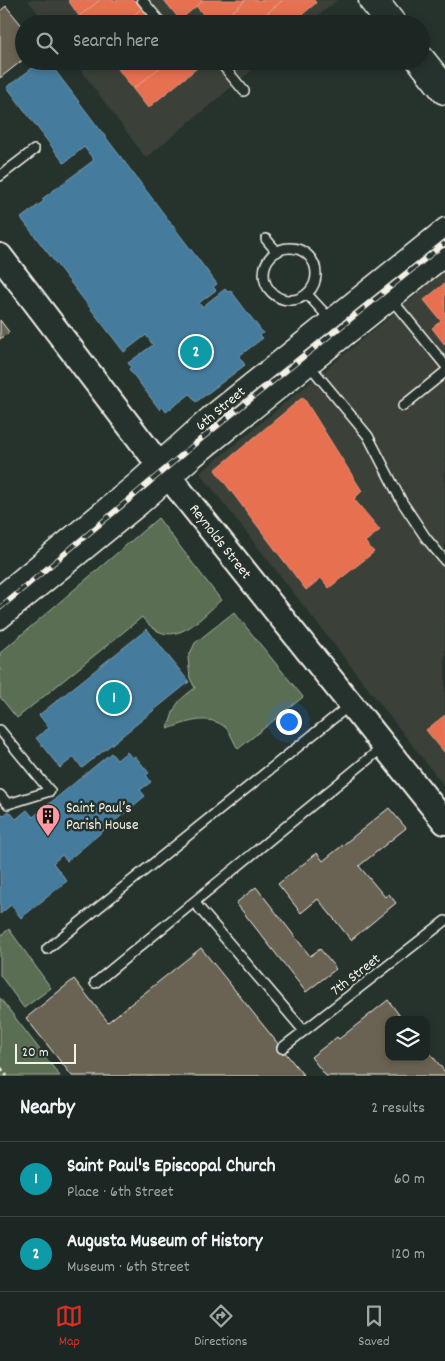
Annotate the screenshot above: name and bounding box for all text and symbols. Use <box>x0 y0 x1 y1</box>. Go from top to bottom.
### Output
search box <box>15 15 430 70</box>
icon: search <box>33 29 61 57</box>
text: Search here <box>73 29 159 56</box>
pin: 2 <box>180 333 212 371</box>
street label: 6th Street <box>191 382 252 437</box>
street label: Reynolds Street <box>183 500 256 585</box>
pin: 1 <box>98 679 130 717</box>
your location <box>276 709 302 735</box>
place label: Saint Paul’s Parish House <box>66 798 139 837</box>
building icon: Saint Paul’s Parish House <box>35 803 61 837</box>
street label: 7th Street <box>327 949 386 1002</box>
map controls <box>385 1016 430 1061</box>
button: layers <box>385 1016 430 1061</box>
scale bar <box>15 1041 76 1064</box>
text: 20 m <box>22 1043 49 1063</box>
text: Nearby <box>20 1094 75 1124</box>
text: 2 results <box>371 1097 425 1120</box>
text: Saint Paul's Episcopal Church <box>67 1154 275 1181</box>
text: 1 <box>34 1168 38 1191</box>
text: 60 m <box>394 1168 425 1191</box>
text: Place · 6th Street <box>67 1181 174 1204</box>
text: Augusta Museum of History <box>67 1229 263 1256</box>
text: 2 <box>33 1243 40 1266</box>
text: 120 m <box>391 1243 425 1266</box>
text: Museum · 6th Street <box>67 1256 190 1279</box>
tab: Map <box>55 1302 83 1352</box>
tab: Directions <box>194 1302 247 1352</box>
tab: Saved <box>358 1302 390 1352</box>

